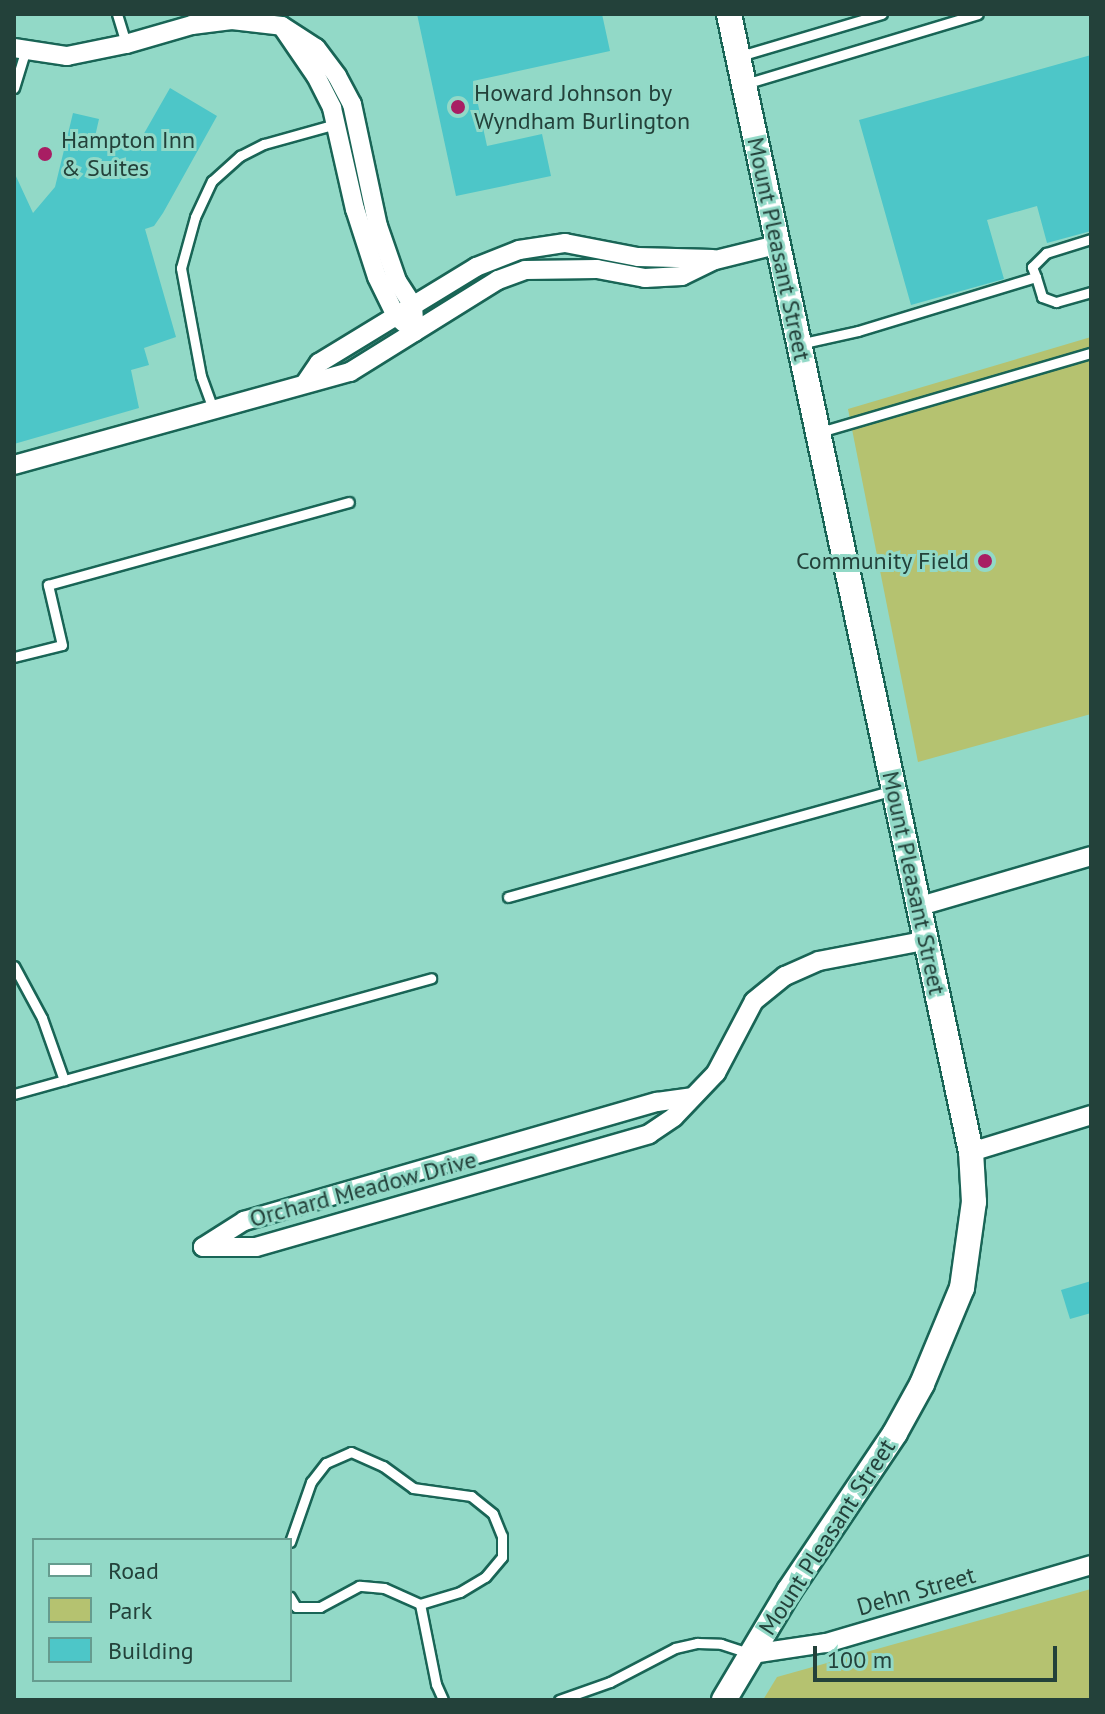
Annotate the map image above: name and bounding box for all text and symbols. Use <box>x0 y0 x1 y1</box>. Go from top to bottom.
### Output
place label: Howard Johnson by Wyndham Burlington <box>474 79 690 135</box>
marker: Howard Johnson by Wyndham Burlington <box>449 98 467 116</box>
place label: Hampton Inn & Suites <box>61 126 195 182</box>
street label: Mount Pleasant Street <box>741 135 817 363</box>
marker: Hampton Inn & Suites <box>36 145 54 163</box>
place label: Community Field <box>795 547 969 575</box>
marker: Community Field <box>976 552 994 570</box>
street label: Mount Pleasant Street <box>876 769 952 997</box>
street label: Orchard Meadow Drive <box>246 1145 480 1233</box>
street label: Mount Pleasant Street <box>753 1434 901 1640</box>
legend <box>32 1538 292 1682</box>
text: Road <box>108 1555 159 1586</box>
street label: Dehn Street <box>853 1560 979 1622</box>
text: Park <box>108 1595 152 1626</box>
scale bar <box>817 1630 1061 1680</box>
text: Building <box>108 1635 194 1666</box>
text: 100 m <box>827 1644 892 1675</box>

